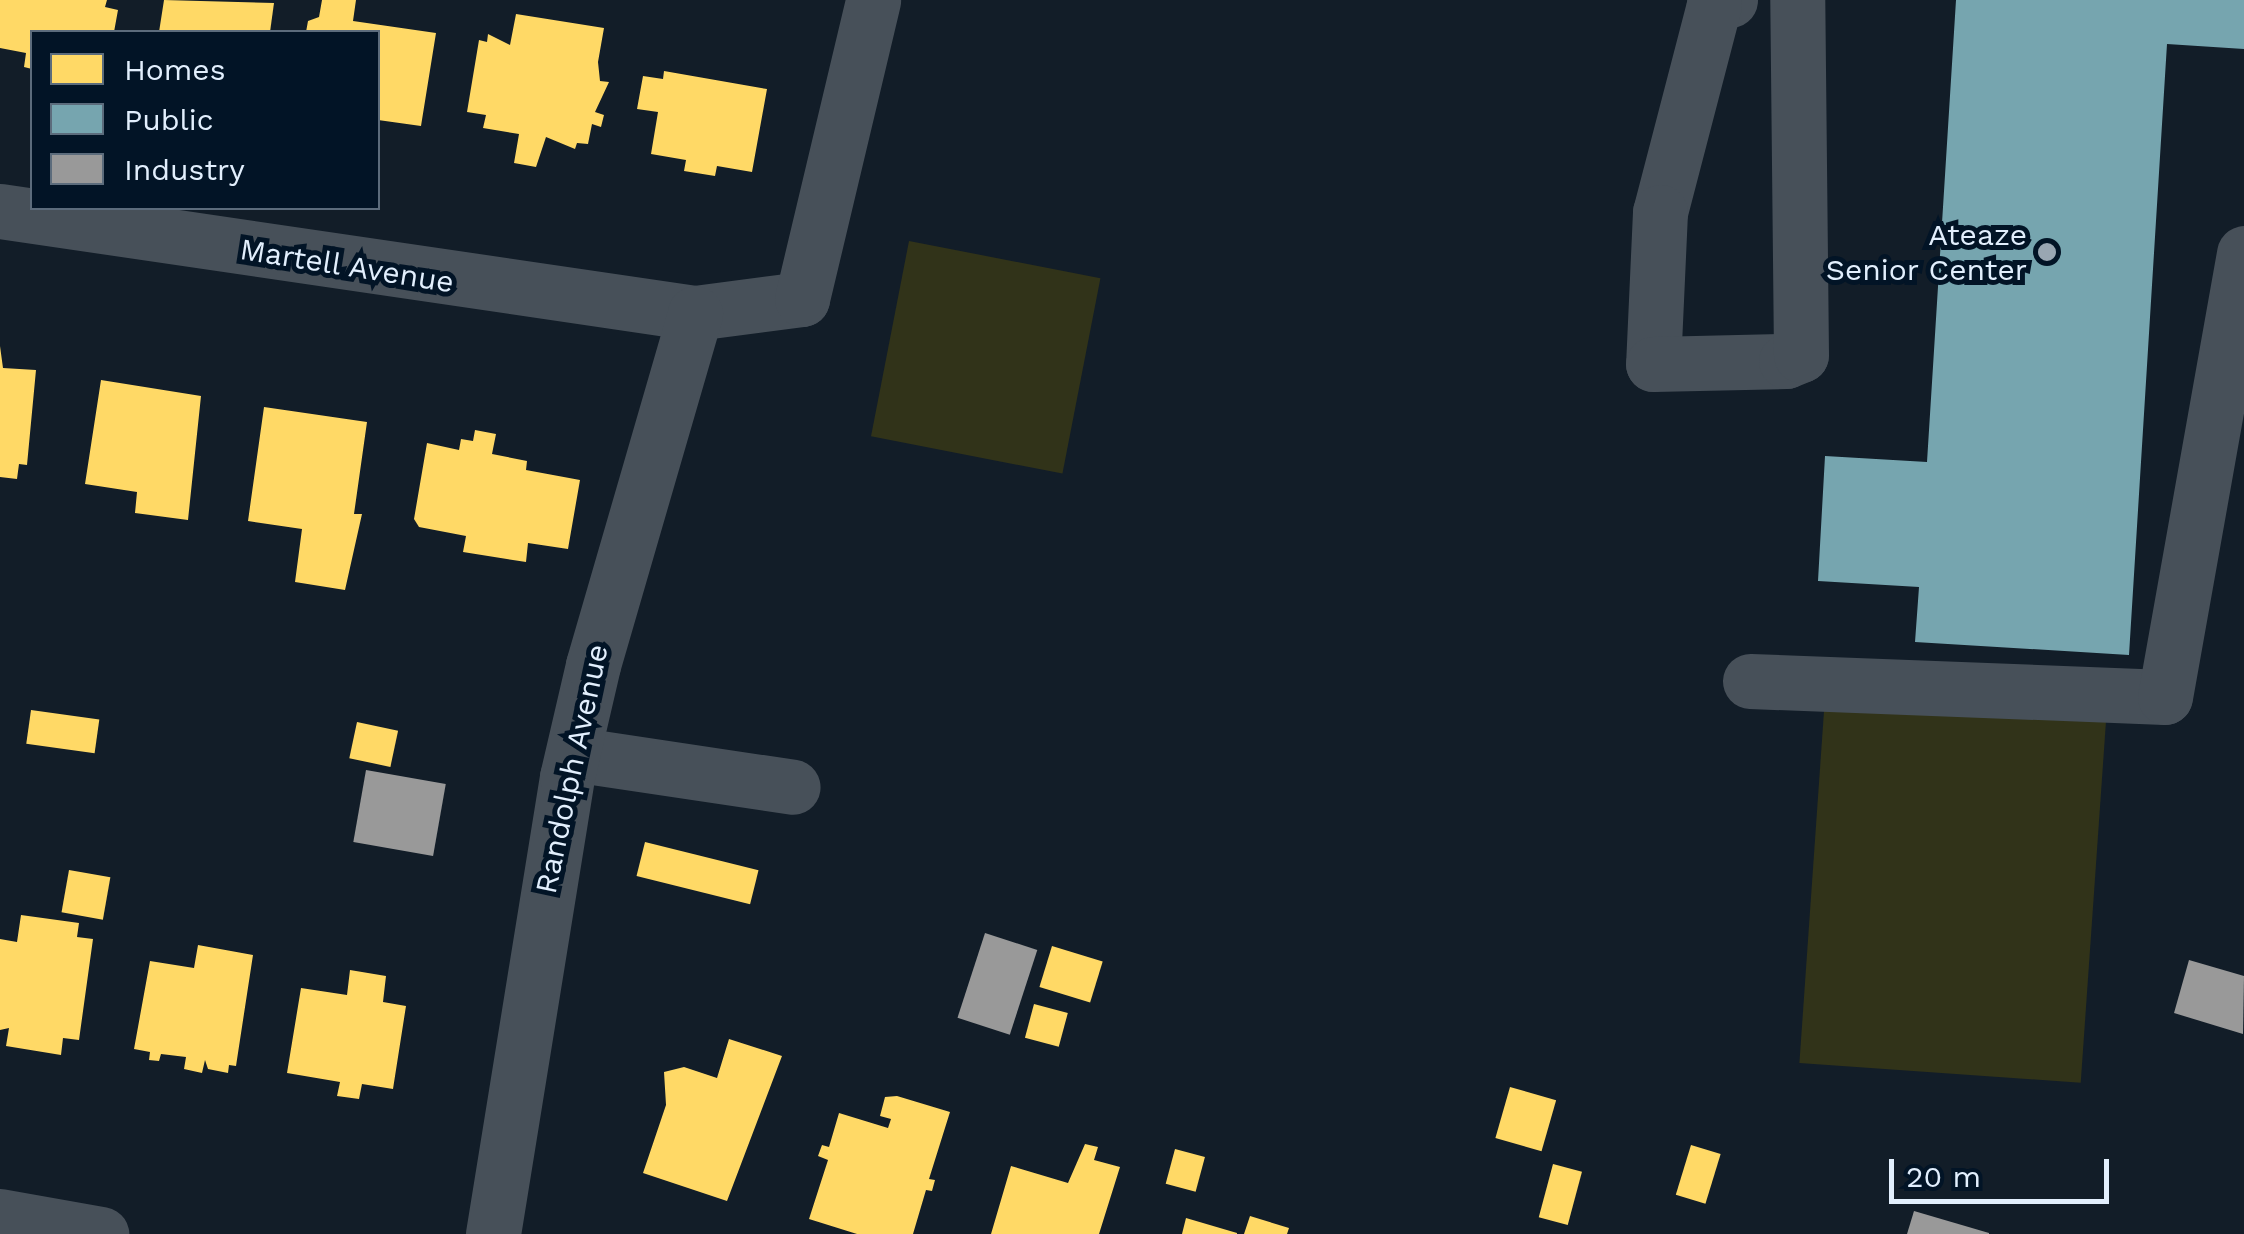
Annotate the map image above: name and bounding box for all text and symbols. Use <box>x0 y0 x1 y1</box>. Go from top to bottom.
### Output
legend <box>30 30 380 210</box>
text: Homes <box>124 52 226 87</box>
text: Public <box>124 102 214 137</box>
text: Industry <box>124 152 245 187</box>
place label: Ateaze Senior Center <box>1825 217 2027 288</box>
street label: Martell Avenue <box>236 231 458 301</box>
marker: Ateaze Senior Center <box>2036 241 2058 263</box>
street label: Randolph Avenue <box>528 640 616 898</box>
scale bar <box>1894 1139 2114 1201</box>
text: 20 m <box>1906 1159 1981 1194</box>

